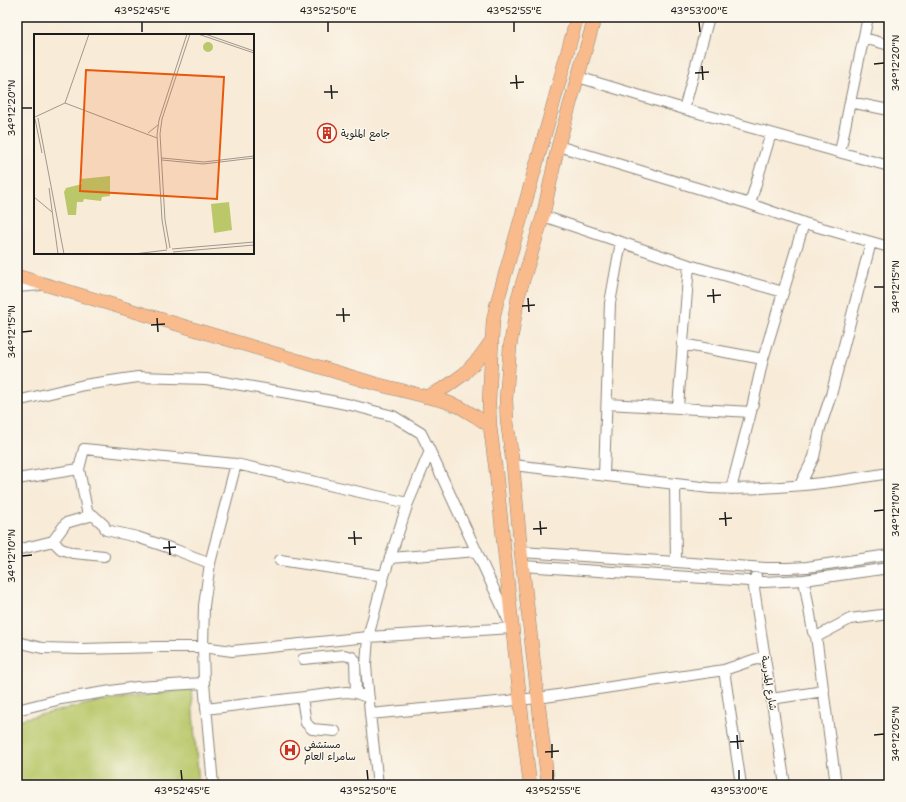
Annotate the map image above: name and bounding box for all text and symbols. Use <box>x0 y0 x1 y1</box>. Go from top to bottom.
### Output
text: 43°52'45"E <box>114 4 170 17</box>
text: 43°52'50"E <box>300 4 356 17</box>
text: 43°52'55"E <box>486 4 542 17</box>
text: 43°53'00"E <box>670 4 728 17</box>
inset map <box>34 34 254 254</box>
text: 34°12'20"N <box>889 35 902 92</box>
text: 34°12'20"N <box>5 80 18 137</box>
building icon: جامع الملوية <box>316 122 338 144</box>
place label: جامع الملوية <box>341 127 390 142</box>
text: 34°12'15"N <box>889 260 902 314</box>
text: 34°12'15"N <box>5 305 18 359</box>
text: 34°12'10"N <box>889 483 902 537</box>
text: 34°12'10"N <box>5 529 18 583</box>
street label: شارع المدرسة <box>757 655 780 712</box>
text: 34°12'05"N <box>889 706 902 762</box>
place label: مستشفى سامراء العام <box>304 738 356 765</box>
hospital icon: مستشفى سامراء العام <box>279 739 301 761</box>
text: 43°52'45"E <box>154 784 210 797</box>
text: 43°52'50"E <box>340 784 396 797</box>
text: 43°52'55"E <box>525 784 581 797</box>
text: 43°53'00"E <box>710 784 768 797</box>

